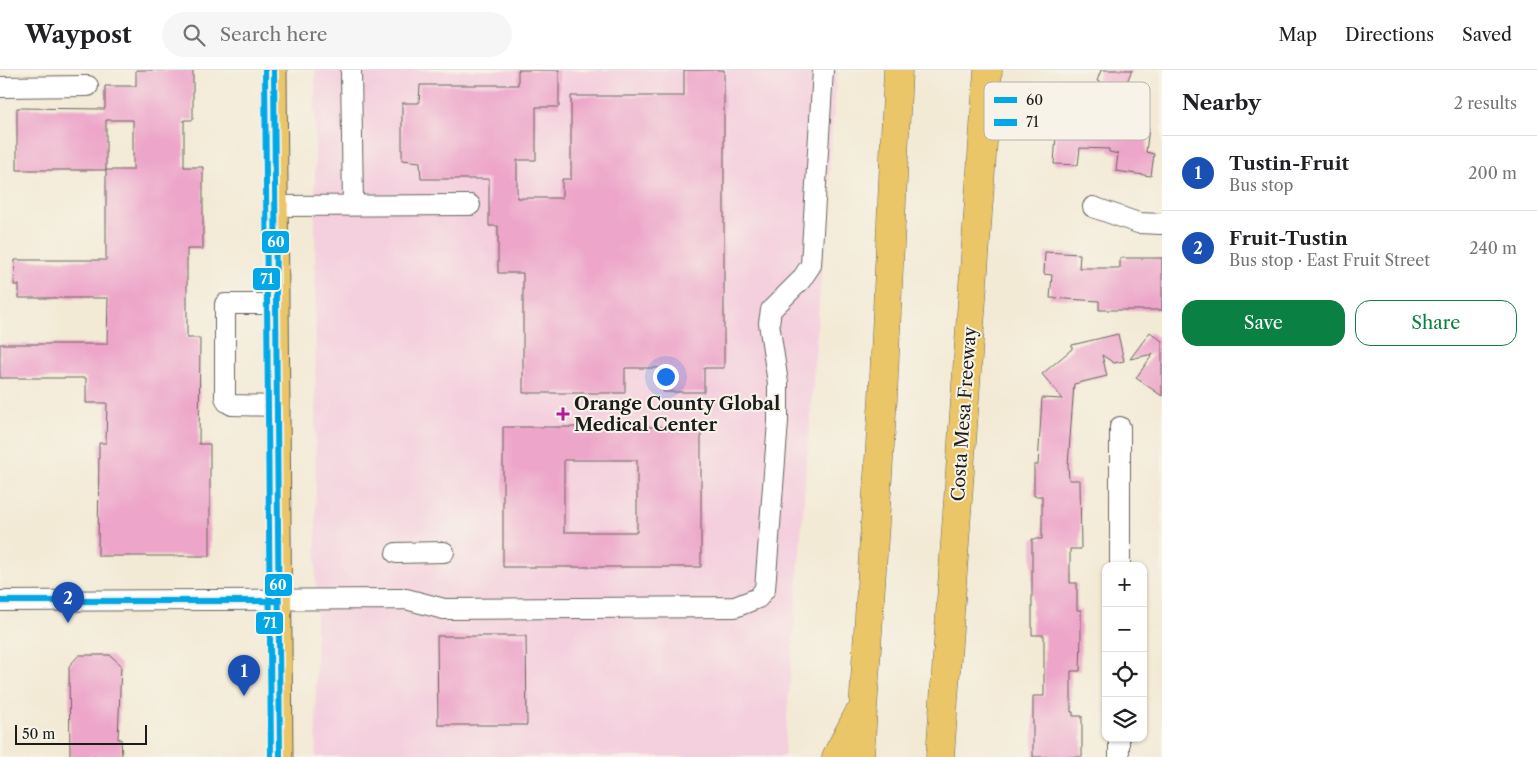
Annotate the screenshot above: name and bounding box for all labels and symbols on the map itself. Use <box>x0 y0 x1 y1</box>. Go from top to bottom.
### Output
legend <box>984 82 1150 140</box>
text: 60 <box>1026 91 1043 109</box>
text: 71 <box>1026 113 1039 131</box>
line badge: 60 <box>261 230 290 254</box>
text: 60 <box>267 233 285 251</box>
line badge: 71 <box>252 267 281 291</box>
text: 71 <box>260 270 274 288</box>
street label: Costa Mesa Freeway <box>947 325 981 502</box>
your location <box>653 364 679 390</box>
place label: Orange County Global Medical Center <box>574 393 780 436</box>
marker: Orange County Global Medical Center <box>556 407 570 421</box>
line badge: 60 <box>264 573 293 597</box>
text: 60 <box>269 576 287 594</box>
pin: 2 <box>52 582 84 623</box>
line badge: 71 <box>255 611 284 635</box>
text: 71 <box>263 614 277 632</box>
pin: 1 <box>228 655 260 696</box>
scale bar <box>15 722 148 745</box>

